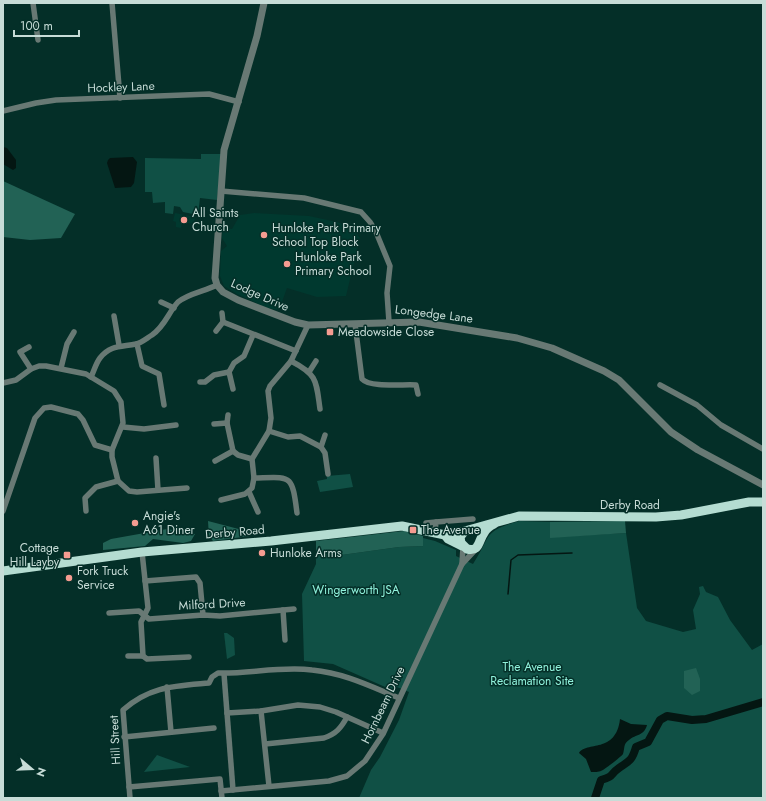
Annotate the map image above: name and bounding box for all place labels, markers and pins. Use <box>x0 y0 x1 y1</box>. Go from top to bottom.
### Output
place label: All Saints Church <box>192 204 239 236</box>
marker: All Saints Church <box>179 215 189 225</box>
place label: Hunloke Park Primary School Top Block <box>272 219 382 251</box>
marker: Hunloke Park Primary School Top Block <box>259 230 269 240</box>
place label: Hunloke Park Primary School <box>295 248 372 280</box>
marker: Hunloke Park Primary School <box>282 259 292 269</box>
place label: Meadowside Close <box>338 323 434 341</box>
marker: Meadowside Close <box>325 327 335 337</box>
place label: Angie's A61 Diner <box>143 507 196 539</box>
marker: Angie's A61 Diner <box>130 518 140 528</box>
place label: The Avenue <box>421 521 480 539</box>
marker: The Avenue <box>408 525 418 535</box>
place label: Cottage Hill Layby <box>10 539 60 571</box>
place label: Hunloke Arms <box>270 544 342 562</box>
marker: Hunloke Arms <box>257 548 267 558</box>
marker: Cottage Hill Layby <box>62 550 72 560</box>
place label: Fork Truck Service <box>77 562 129 594</box>
marker: Fork Truck Service <box>64 573 74 583</box>

